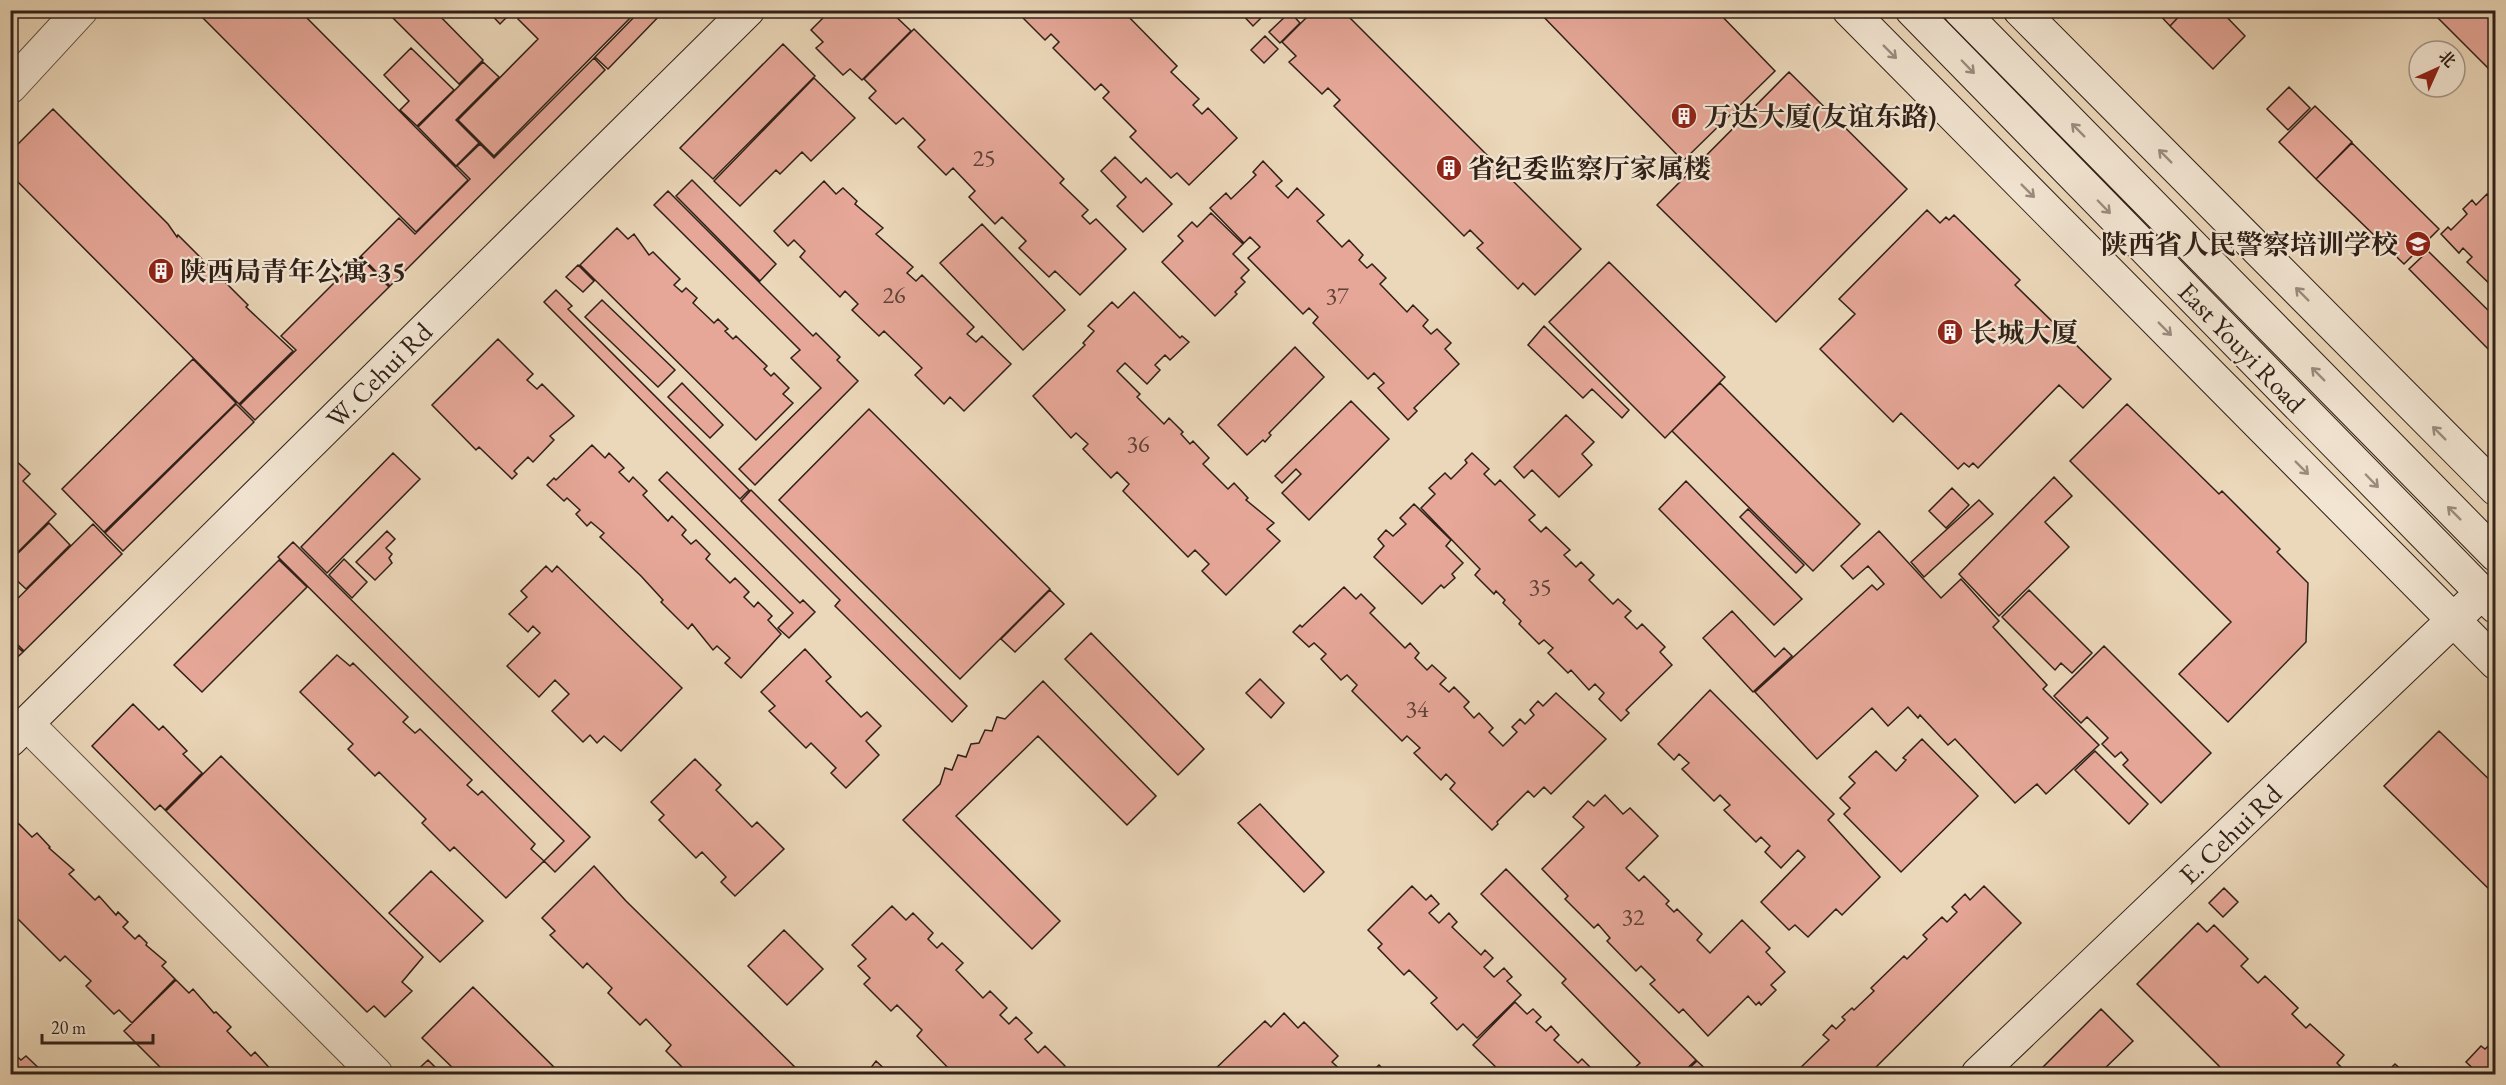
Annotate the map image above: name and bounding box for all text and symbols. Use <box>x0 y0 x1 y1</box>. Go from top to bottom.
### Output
north arrow <box>2407 39 2467 99</box>
one-way arrow <box>1883 45 1898 60</box>
text: 北 <box>2434 46 2460 72</box>
one-way arrow <box>1960 60 1975 75</box>
place label: 万达大厦(友谊东路) <box>1704 99 1936 134</box>
building icon: 万达大厦(友谊东路) <box>1669 101 1699 131</box>
one-way arrow <box>2071 123 2085 138</box>
house number: 25 <box>972 142 996 173</box>
one-way arrow <box>2157 149 2172 163</box>
place label: 省纪委监察厅家属楼 <box>1468 151 1711 186</box>
building icon: 省纪委监察厅家属楼 <box>1434 153 1464 183</box>
one-way arrow <box>2020 183 2035 198</box>
one-way arrow <box>2097 199 2111 214</box>
place label: 陕西省人民警察培训学校 <box>2101 227 2398 262</box>
school or university icon: 陕西省人民警察培训学校 <box>2403 229 2433 259</box>
place label: 陕西局青年公寓-35 <box>180 254 406 289</box>
building icon: 陕西局青年公寓-35 <box>146 256 176 286</box>
street label: East Youyi Road <box>2171 274 2313 420</box>
house number: 26 <box>882 279 906 310</box>
house number: 37 <box>1325 280 1349 311</box>
one-way arrow <box>2295 287 2309 302</box>
street label: W. Cehui Rd <box>318 314 440 436</box>
place label: 长城大厦 <box>1970 315 2078 350</box>
building icon: 长城大厦 <box>1935 317 1965 347</box>
one-way arrow <box>2157 322 2172 337</box>
one-way arrow <box>2310 367 2325 382</box>
one-way arrow <box>2432 425 2447 440</box>
house number: 36 <box>1126 428 1150 459</box>
one-way arrow <box>2295 460 2309 475</box>
one-way arrow <box>2365 474 2380 489</box>
one-way arrow <box>2447 506 2462 521</box>
house number: 35 <box>1528 571 1552 602</box>
house number: 34 <box>1405 693 1429 724</box>
street label: E. Cehui Rd <box>2171 776 2289 892</box>
house number: 32 <box>1621 901 1645 932</box>
scale bar <box>42 1007 153 1045</box>
text: 20 m <box>51 1016 86 1039</box>

